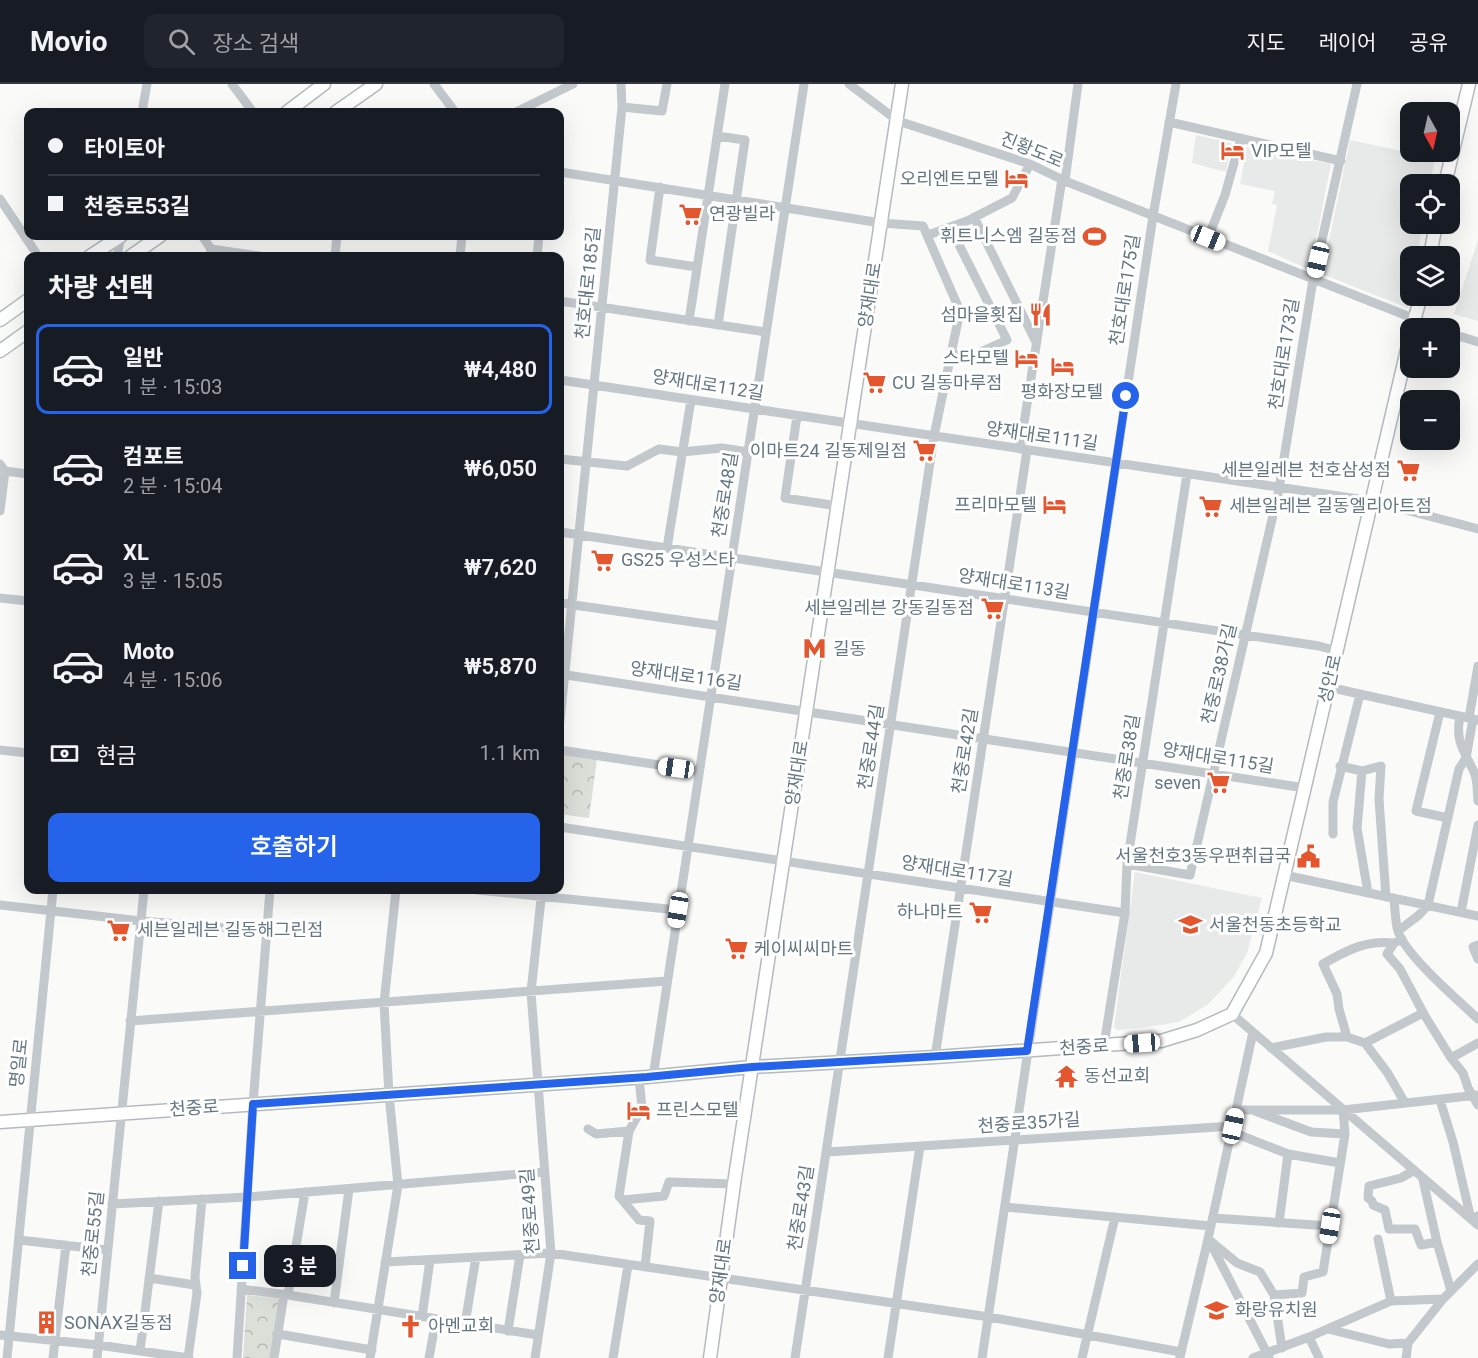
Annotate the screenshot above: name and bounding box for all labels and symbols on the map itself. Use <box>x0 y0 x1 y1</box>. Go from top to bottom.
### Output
north arrow <box>1400 102 1460 162</box>
street label: 진황도로 <box>998 127 1067 172</box>
hotel icon: VIP모텔 <box>1220 138 1246 164</box>
place label: VIP모텔 <box>1251 140 1312 161</box>
hotel icon: 오리엔트모텔 <box>1004 166 1030 192</box>
place label: 오리엔트모텔 <box>900 168 999 189</box>
supermarket icon: 연광빌라 <box>678 201 704 227</box>
place label: 연광빌라 <box>709 203 776 224</box>
sports icon: 휘트니스엠 길동점 <box>1082 223 1108 249</box>
car <box>1188 223 1228 253</box>
place label: 휘트니스엠 길동점 <box>940 225 1077 246</box>
street label: 천호대로185길 <box>571 226 604 340</box>
street label: 천호대로175길 <box>1105 232 1144 347</box>
car <box>1305 240 1331 280</box>
street label: 양재대로 <box>854 261 885 329</box>
street label: 천호대로173길 <box>1264 296 1303 411</box>
restaurant icon: 섬마을횟집 <box>1028 302 1054 328</box>
place label: 섬마을횟집 <box>940 304 1023 325</box>
hotel icon: 스타모텔 <box>1014 345 1040 371</box>
place label: 스타모텔 <box>943 347 1009 368</box>
hotel icon: 평화장모텔 <box>1049 353 1075 379</box>
street label: 양재대로112길 <box>651 365 766 404</box>
supermarket icon: CU 길동마루점 <box>861 370 887 396</box>
place label: CU 길동마루점 <box>892 372 1003 393</box>
place label: 평화장모텔 <box>1021 381 1103 402</box>
route start <box>1112 382 1139 409</box>
street label: 양재대로111길 <box>985 417 1100 454</box>
supermarket icon: 이마트24 길동제일점 <box>912 438 938 464</box>
place label: 이마트24 길동제일점 <box>750 440 907 461</box>
street label: 천중로48길 <box>707 451 742 539</box>
supermarket icon: 세븐일레븐 천호삼성점 <box>1396 457 1422 483</box>
place label: 세븐일레븐 천호삼성점 <box>1221 459 1391 480</box>
hotel icon: 프리마모텔 <box>1042 492 1068 518</box>
supermarket icon: 세븐일레븐 길동엘리아트점 <box>1198 493 1224 519</box>
place label: 프리마모텔 <box>954 494 1037 515</box>
place label: 세븐일레븐 길동엘리아트점 <box>1229 495 1432 516</box>
supermarket icon: GS25 우성스타 <box>590 547 616 573</box>
place label: GS25 우성스타 <box>621 549 735 570</box>
street label: 양재대로113길 <box>957 564 1072 603</box>
supermarket icon: 세븐일레븐 강동길동점 <box>979 595 1005 621</box>
place label: 세븐일레븐 강동길동점 <box>804 597 974 618</box>
street label: 천중로38가길 <box>1197 621 1240 726</box>
metro station icon: 길동 <box>802 636 828 662</box>
place label: 길동 <box>833 638 866 659</box>
street label: 성안로 <box>1314 652 1345 705</box>
street label: 양재대로116길 <box>629 657 744 694</box>
street label: 천중로44길 <box>853 703 888 791</box>
street label: 천중로42길 <box>947 707 982 795</box>
street label: 천중로38길 <box>1109 713 1144 801</box>
street label: 양재대로115길 <box>1161 738 1276 777</box>
street label: 양재대로 <box>781 739 812 807</box>
car <box>657 757 695 779</box>
supermarket icon: seven <box>1206 770 1232 796</box>
place label: seven <box>1154 772 1201 793</box>
public building icon: 서울천호3동우편취급국 <box>1296 843 1322 869</box>
place label: 서울천호3동우편취급국 <box>1115 845 1291 866</box>
street label: 양재대로117길 <box>900 851 1015 890</box>
car <box>666 891 690 929</box>
supermarket icon: 하나마트 <box>968 899 994 925</box>
place label: 하나마트 <box>897 901 963 922</box>
school or university icon: 서울천동초등학교 <box>1178 912 1204 938</box>
place label: 서울천동초등학교 <box>1209 914 1341 935</box>
supermarket icon: 세븐일레븐 길동해그린점 <box>106 917 132 943</box>
place label: 세븐일레븐 길동해그린점 <box>137 919 324 940</box>
supermarket icon: 케이씨씨마트 <box>723 936 749 962</box>
place label: 케이씨씨마트 <box>754 938 853 959</box>
car <box>1123 1033 1161 1053</box>
street label: 천중로 <box>1058 1034 1109 1059</box>
street label: 명일로 <box>5 1037 32 1089</box>
temple icon: 동선교회 <box>1053 1063 1079 1089</box>
place label: 동선교회 <box>1084 1065 1150 1086</box>
street label: 천중로 <box>168 1095 219 1120</box>
hotel icon: 프린스모텔 <box>625 1097 651 1123</box>
place label: 프린스모텔 <box>656 1099 739 1120</box>
car <box>1220 1107 1246 1145</box>
street label: 천중로35가길 <box>977 1108 1081 1137</box>
street label: 천중로43길 <box>783 1164 818 1252</box>
street label: 천중로49길 <box>516 1167 543 1255</box>
street label: 천중로55길 <box>78 1190 107 1278</box>
car <box>1318 1207 1342 1245</box>
street label: 양재대로 <box>705 1237 736 1305</box>
callout: 3 분 <box>264 1245 336 1287</box>
route end <box>229 1252 256 1279</box>
school or university icon: 화랑유치원 <box>1204 1297 1230 1323</box>
place label: 화랑유치원 <box>1235 1299 1318 1320</box>
building icon: SONAX길동점 <box>33 1310 59 1336</box>
place label: SONAX길동점 <box>64 1312 173 1333</box>
church icon: 아멘교회 <box>397 1313 423 1339</box>
place label: 아멘교회 <box>428 1315 494 1336</box>

